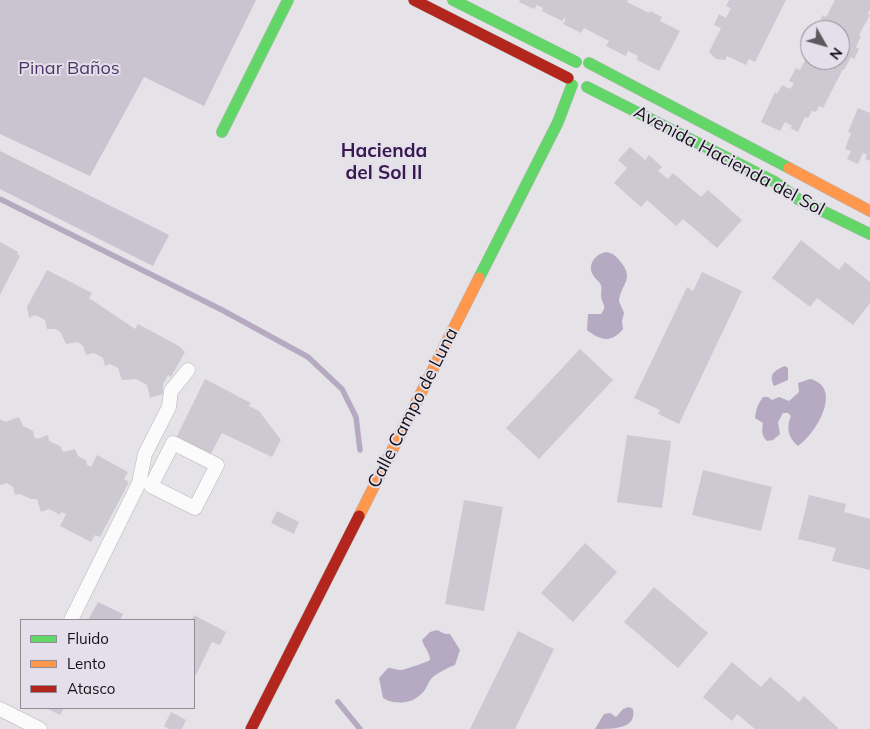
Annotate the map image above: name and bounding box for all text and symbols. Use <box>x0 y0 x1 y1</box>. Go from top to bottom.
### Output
north arrow <box>800 20 850 70</box>
text: N <box>826 44 846 63</box>
park label: Pinar Baños <box>18 58 120 80</box>
street label: Avenida Hacienda del Sol <box>630 101 828 221</box>
district label: Hacienda del Sol II <box>341 140 427 184</box>
street label: Calle Campo de Luna <box>363 324 463 492</box>
legend <box>20 619 195 709</box>
text: Fluido <box>67 629 109 648</box>
text: Lento <box>67 654 106 673</box>
text: Atasco <box>67 679 115 698</box>

